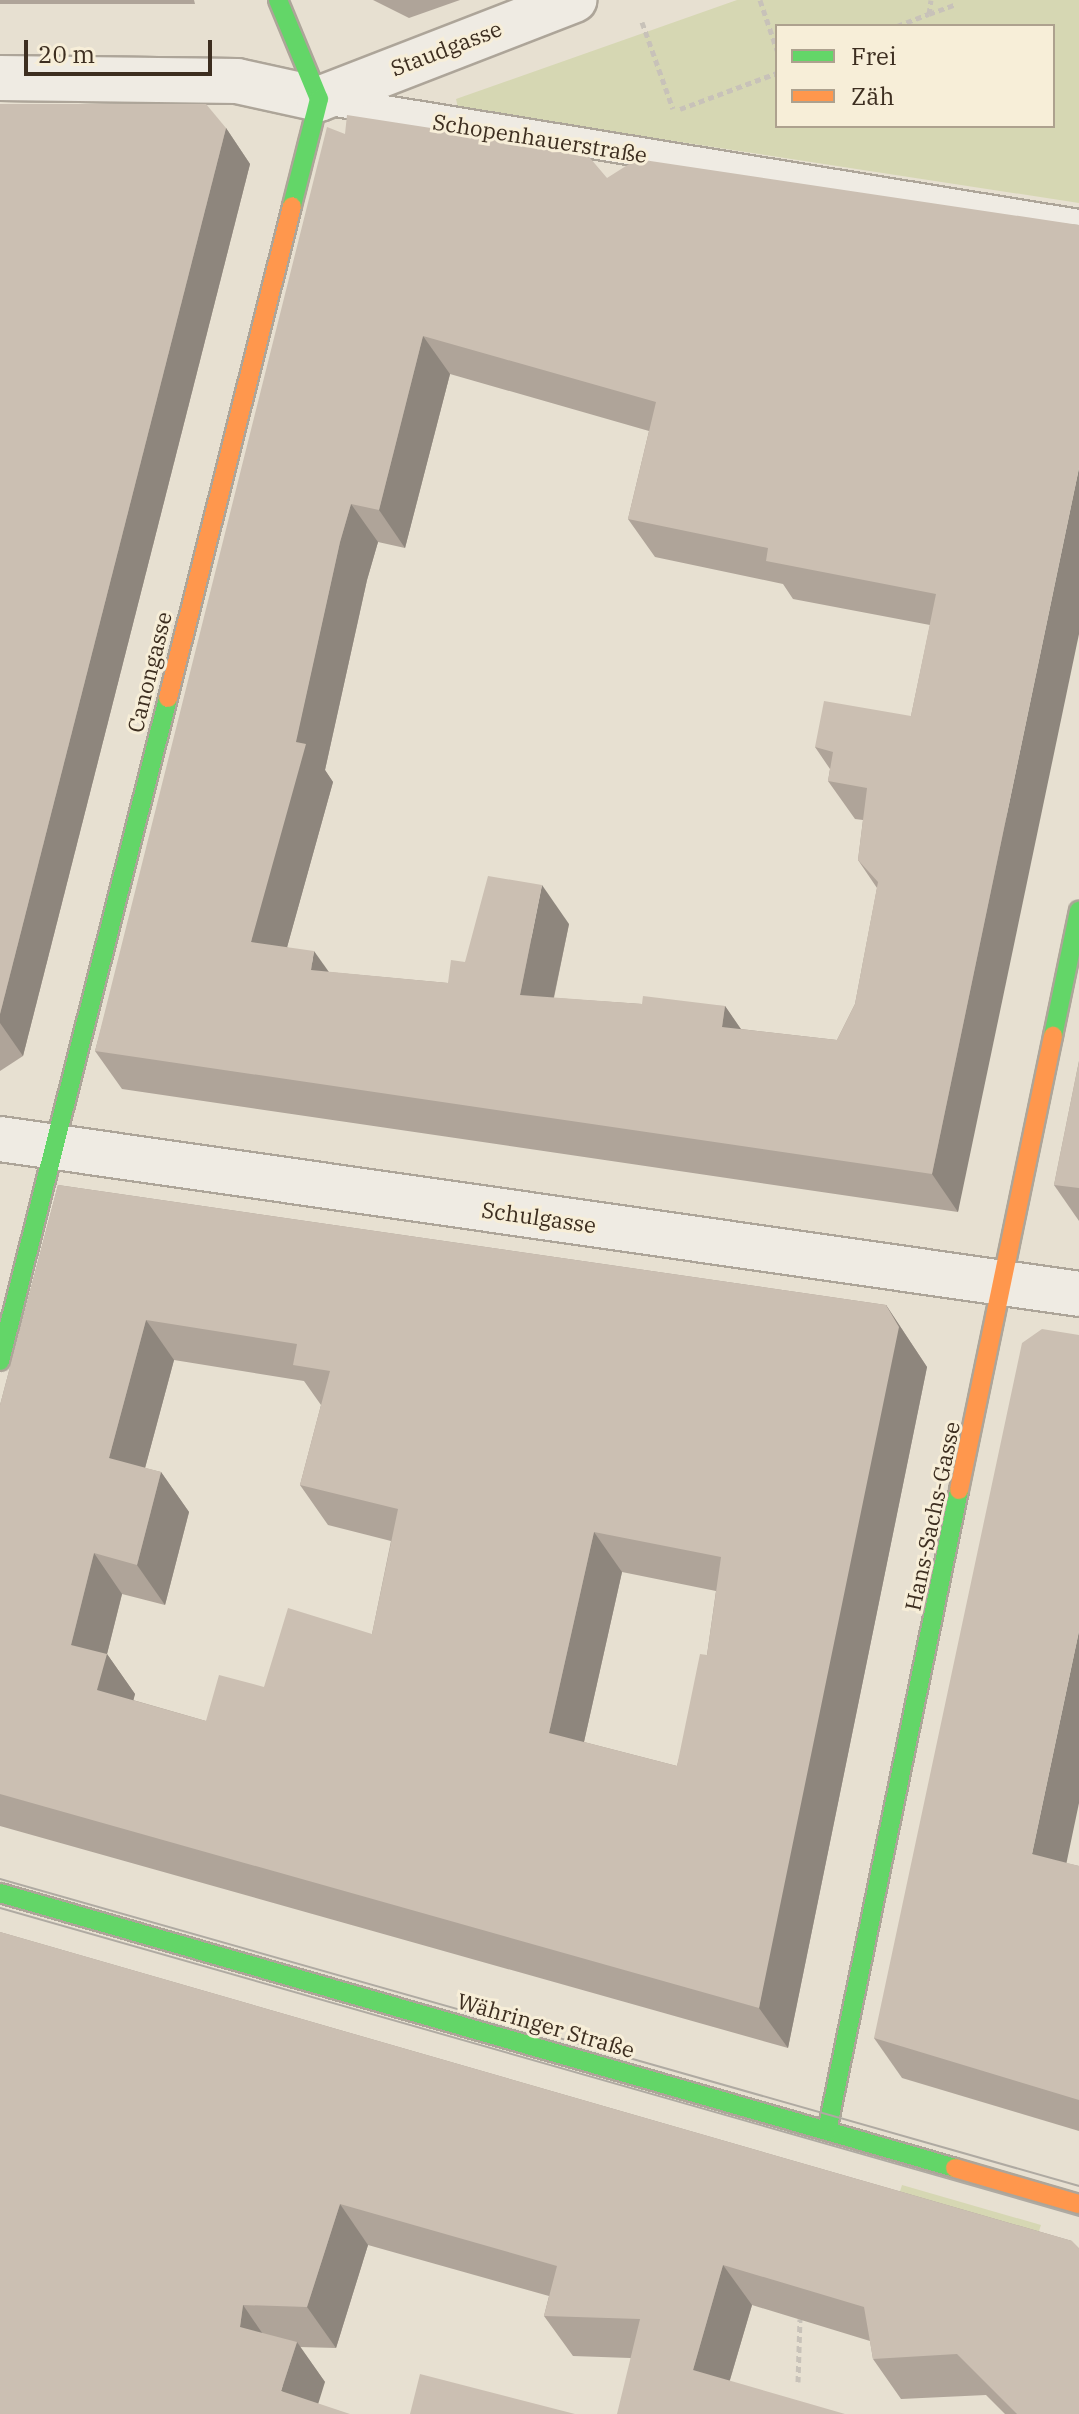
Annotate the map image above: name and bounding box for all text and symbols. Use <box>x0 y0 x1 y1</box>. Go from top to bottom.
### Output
street label: Staudgasse <box>387 15 505 81</box>
scale bar <box>28 24 216 74</box>
legend <box>775 24 1055 128</box>
text: 20 m <box>38 38 95 70</box>
text: Frei <box>851 40 896 72</box>
text: Zäh <box>851 80 894 112</box>
street label: Schopenhauerstraße <box>431 108 649 168</box>
street label: Canongasse <box>121 609 177 735</box>
street label: Schulgasse <box>480 1196 598 1238</box>
street label: Hans-Sachs-Gasse <box>899 1419 965 1613</box>
street label: Währinger Straße <box>454 1987 638 2063</box>

